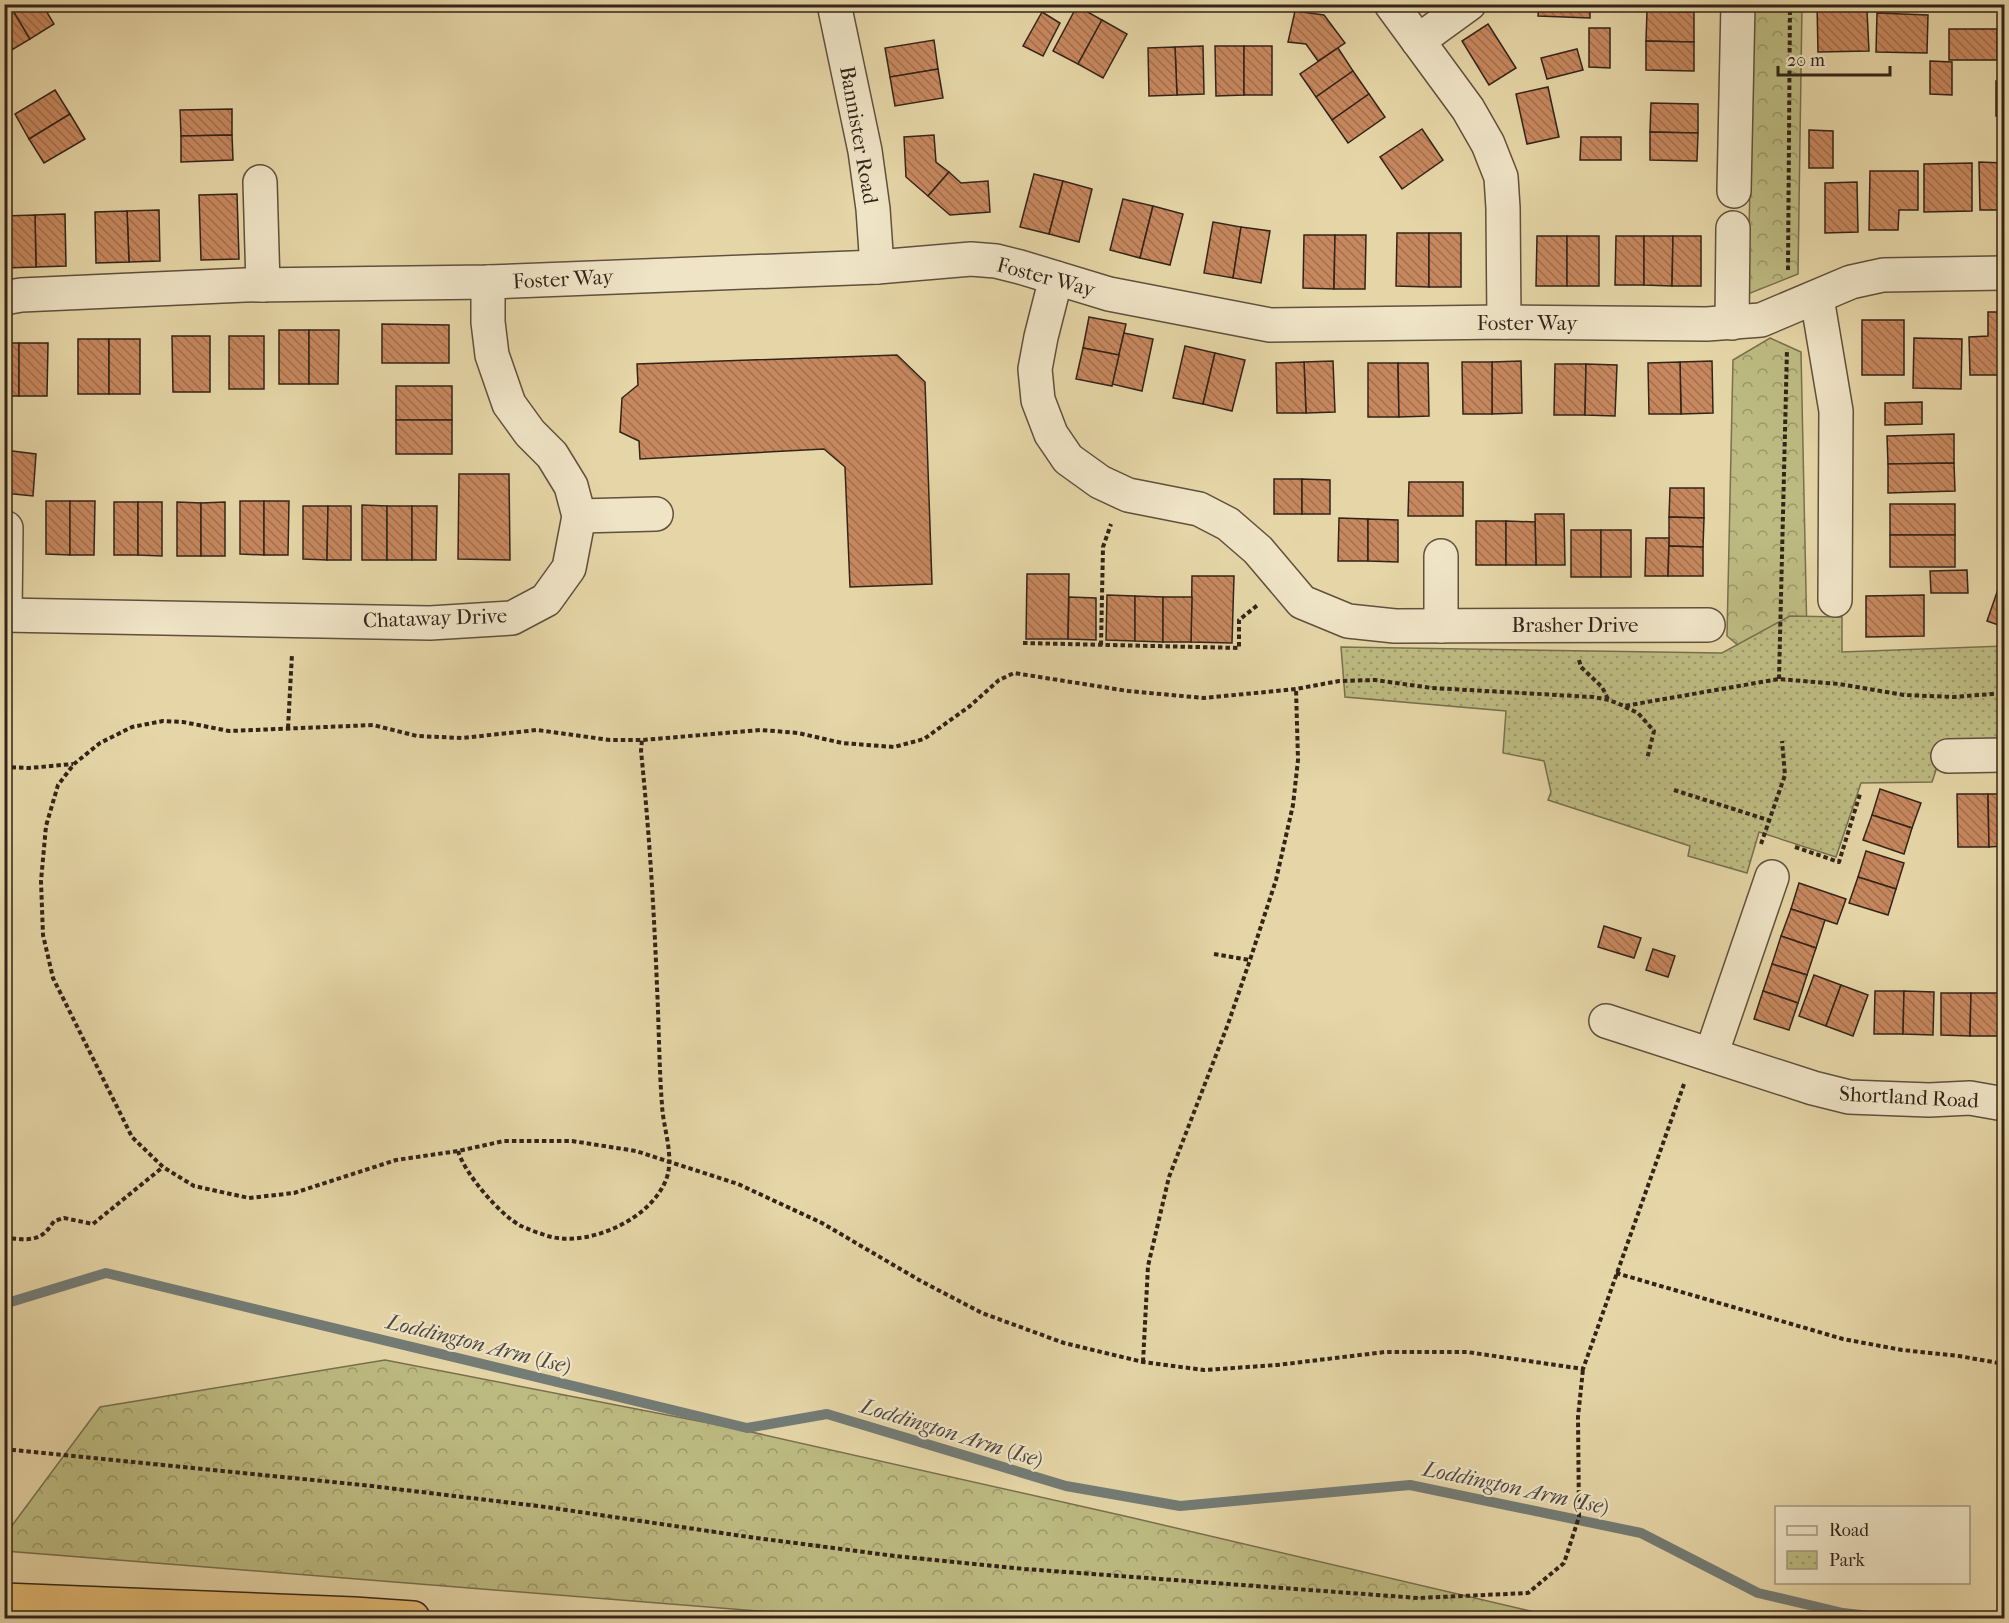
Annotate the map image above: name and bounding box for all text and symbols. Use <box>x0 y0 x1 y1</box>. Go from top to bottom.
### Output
scale bar <box>1778 39 1890 77</box>
text: 20 m <box>1787 50 1825 71</box>
street label: Bannister Road <box>835 64 883 206</box>
street label: Foster Way <box>994 252 1098 302</box>
street label: Foster Way <box>512 264 615 294</box>
street label: Foster Way <box>1477 311 1578 335</box>
street label: Chataway Drive <box>363 603 507 633</box>
street label: Brasher Drive <box>1512 613 1638 637</box>
street label: Shortland Road <box>1839 1081 1980 1113</box>
water label: Loddington Arm (Ise) <box>382 1308 574 1379</box>
water label: Loddington Arm (Ise) <box>856 1392 1046 1473</box>
water label: Loddington Arm (Ise) <box>1419 1455 1611 1520</box>
legend <box>1775 1506 1970 1584</box>
text: Road <box>1829 1520 1869 1541</box>
text: Park <box>1829 1550 1866 1571</box>

